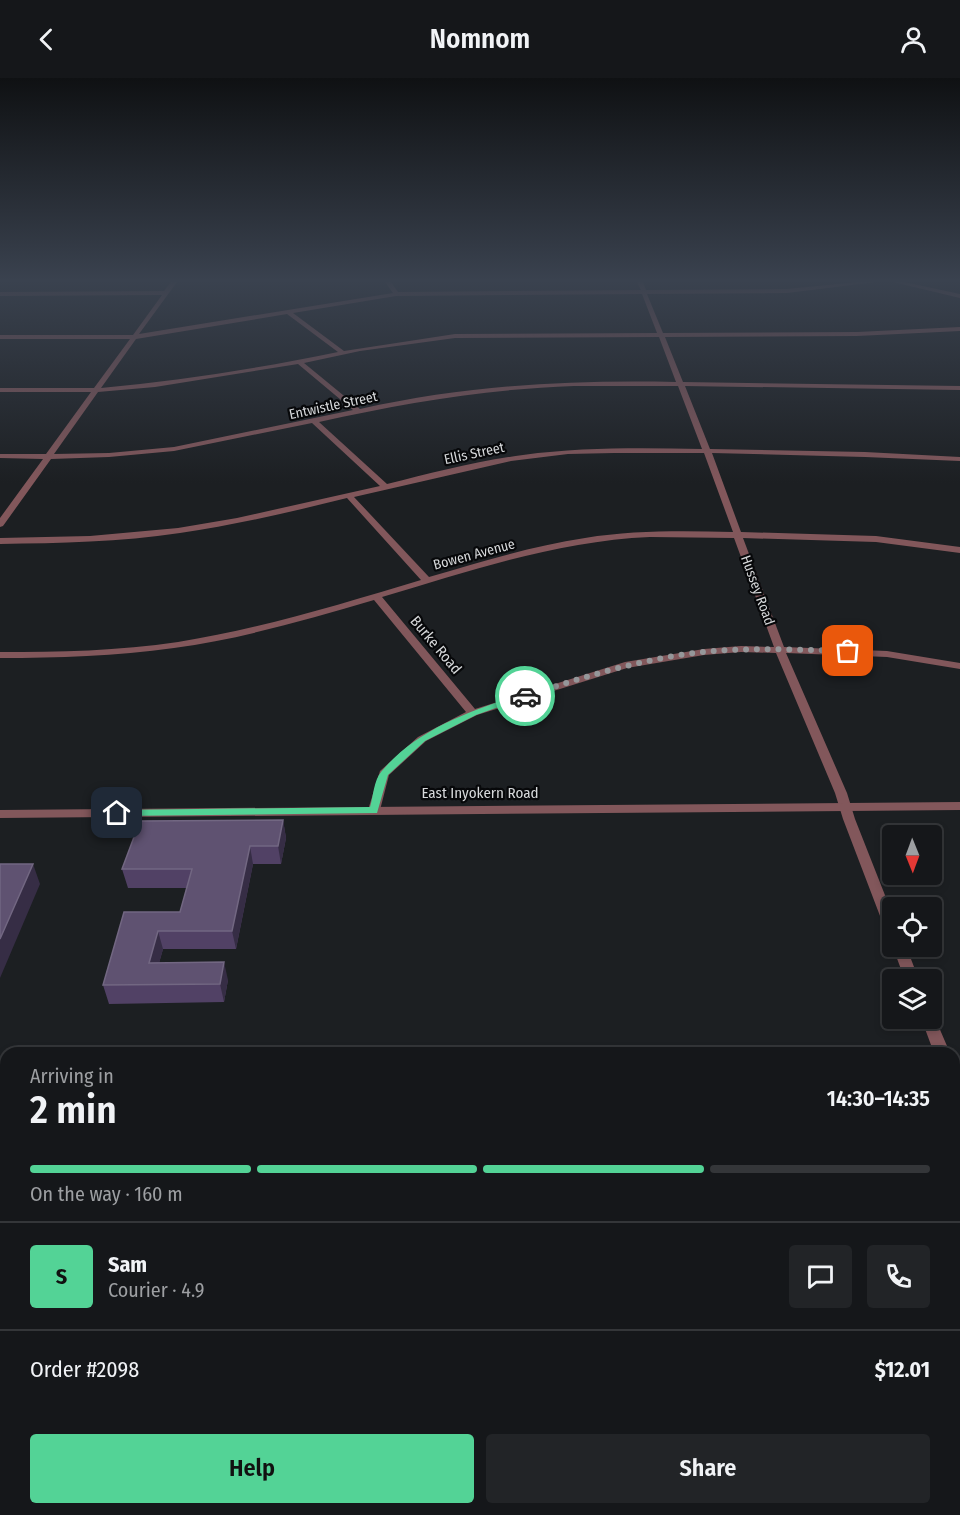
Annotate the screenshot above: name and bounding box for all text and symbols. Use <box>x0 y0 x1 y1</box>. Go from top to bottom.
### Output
icon: back <box>30 23 63 56</box>
text: Nomnom <box>430 23 530 55</box>
icon: person <box>897 23 930 56</box>
street label: Entwistle Street <box>287 388 379 423</box>
street label: Ellis Street <box>442 439 506 468</box>
street label: Bowen Avenue <box>431 535 517 574</box>
street label: Hussey Road <box>737 553 778 627</box>
street label: Burke Road <box>407 612 465 678</box>
pin <box>822 625 873 676</box>
icon: bag <box>831 634 864 667</box>
courier <box>495 666 555 726</box>
icon: car <box>509 680 542 713</box>
street label: East Inyokern Road <box>421 784 539 802</box>
pin <box>91 787 142 838</box>
icon: home <box>100 796 133 829</box>
north arrow <box>882 825 942 885</box>
map controls <box>882 825 942 1029</box>
button: locate <box>882 897 942 957</box>
button: layers <box>882 969 942 1029</box>
text: Arriving in <box>30 1064 114 1088</box>
text: 14:30–14:35 <box>827 1085 930 1112</box>
text: 2 min <box>30 1087 117 1133</box>
text: On the way · 160 m <box>30 1182 183 1206</box>
button: chat <box>789 1245 852 1308</box>
button: phone <box>867 1245 930 1308</box>
text: Sam <box>108 1251 147 1278</box>
text: S <box>56 1263 67 1290</box>
text: Courier · 4.9 <box>108 1278 204 1302</box>
text: Order #2098 <box>30 1356 139 1383</box>
text: $12.01 <box>875 1356 930 1383</box>
button: Help <box>30 1434 474 1503</box>
button: Share <box>486 1434 930 1503</box>

